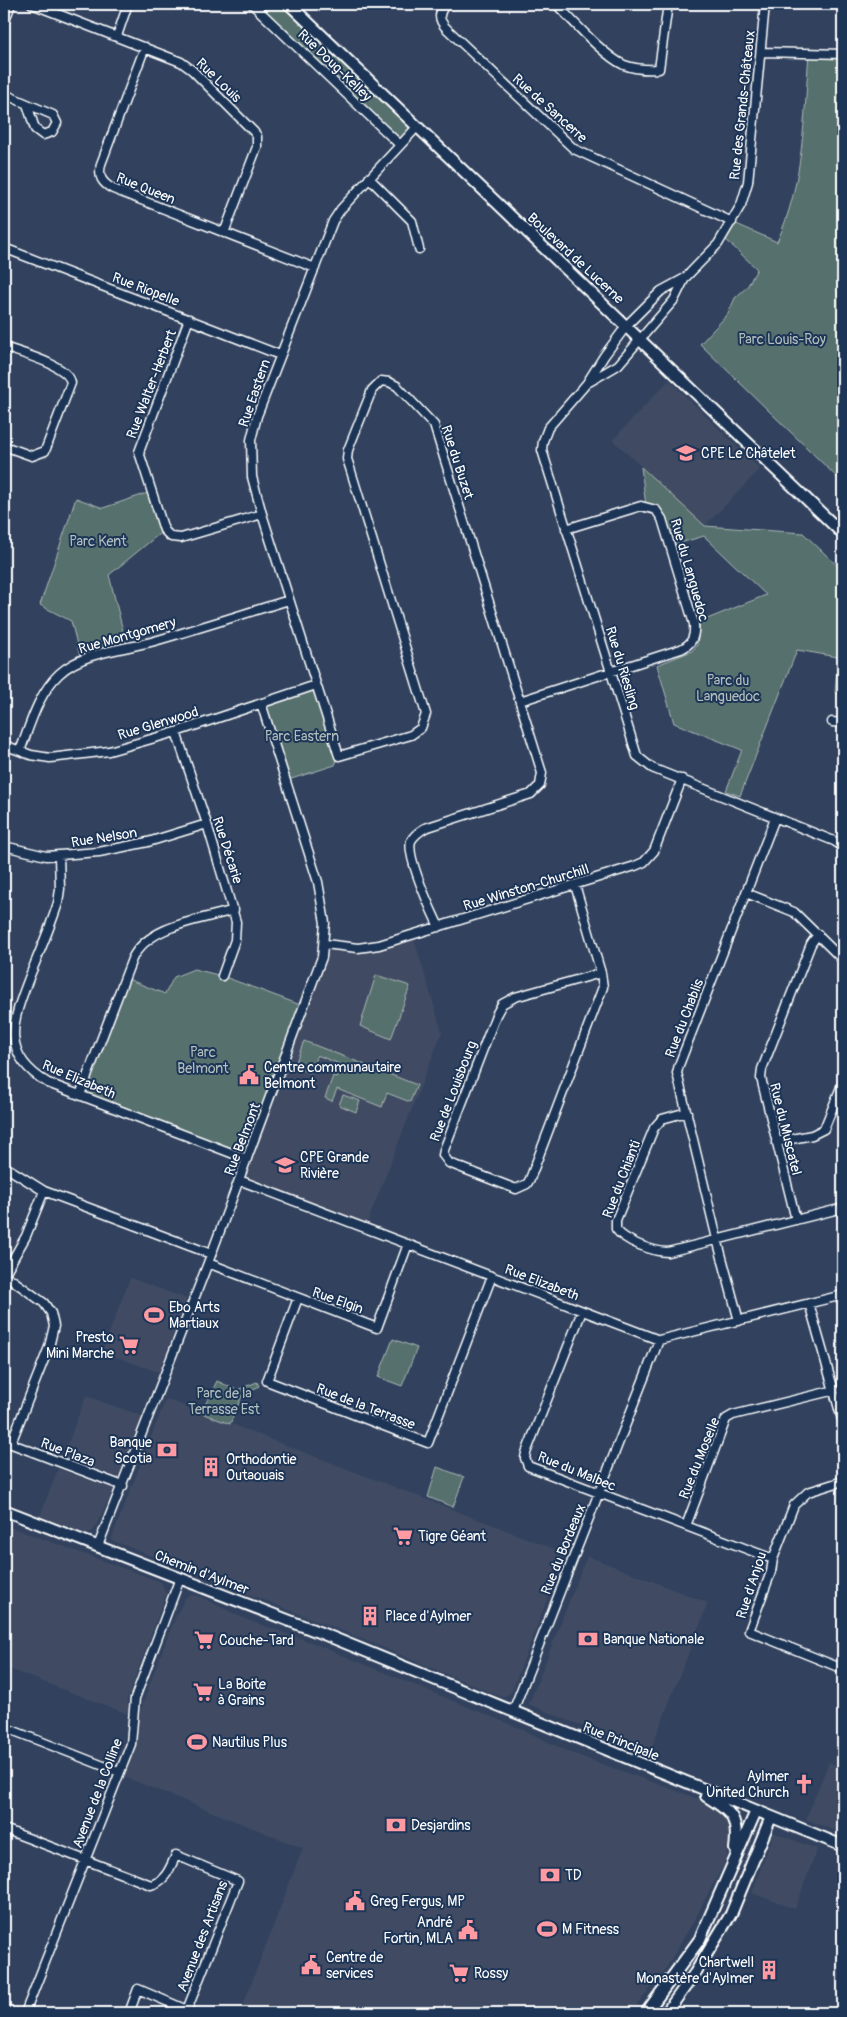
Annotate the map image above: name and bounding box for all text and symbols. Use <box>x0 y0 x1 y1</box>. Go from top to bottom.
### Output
street label: Rue Doug-Kelley <box>294 26 375 105</box>
street label: Rue des Grands-Châteaux <box>726 29 759 181</box>
street label: Rue Louis <box>192 55 245 107</box>
street label: Rue de Sancerre <box>509 70 591 146</box>
street label: Rue Queen <box>114 169 178 208</box>
street label: Boulevard de Lucerne <box>524 209 628 308</box>
street label: Rue Riopelle <box>110 269 182 310</box>
street label: Rue Walter-Herbert <box>123 327 180 441</box>
park label: Parc Louis-Roy <box>738 331 826 348</box>
street label: Rue Eastern <box>235 357 274 429</box>
street label: Rue du Buzet <box>438 423 478 502</box>
school or university icon: CPE Le Châtelet <box>675 442 697 464</box>
place label: CPE Le Châtelet <box>701 445 796 462</box>
street label: Rue du Languedoc <box>667 517 712 623</box>
park label: Parc Kent <box>69 533 127 550</box>
street label: Rue Montgomery <box>77 613 178 657</box>
street label: Rue du Riesling <box>602 624 643 712</box>
park label: Parc du Languedoc <box>696 672 760 705</box>
street label: Rue Glenwood <box>116 703 201 744</box>
park label: Parc Eastern <box>265 728 339 745</box>
street label: Rue Décarie <box>209 815 246 886</box>
street label: Rue Nelson <box>70 824 138 851</box>
street label: Rue Winston-Churchill <box>461 860 591 915</box>
street label: Rue du Chablis <box>662 976 707 1060</box>
street label: Rue de Louisbourg <box>426 1038 481 1144</box>
park label: Parc Belmont <box>177 1044 229 1077</box>
street label: Rue Elizabeth <box>40 1056 118 1103</box>
place label: Centre communautaire Belmont <box>264 1059 401 1092</box>
public building icon: Centre communautaire Belmont <box>238 1064 260 1086</box>
street label: Rue du Muscatel <box>766 1081 805 1177</box>
street label: Rue Belmont <box>221 1100 264 1178</box>
street label: Rue du Chianti <box>599 1137 644 1220</box>
place label: CPE Grande Rivière <box>300 1149 369 1182</box>
school or university icon: CPE Grande Rivière <box>274 1154 296 1176</box>
street label: Rue Elizabeth <box>502 1261 581 1304</box>
street label: Rue Elgin <box>310 1283 366 1318</box>
place label: Ebo Arts Martiaux <box>169 1299 220 1332</box>
sports icon: Ebo Arts Martiaux <box>143 1304 165 1326</box>
place label: Presto Mini Marche <box>46 1329 114 1362</box>
supermarket icon: Presto Mini Marche <box>118 1334 140 1356</box>
street label: Rue de la Terrasse <box>314 1380 418 1433</box>
park label: Parc de la Terrasse Est <box>188 1385 260 1418</box>
street label: Rue du Moselle <box>675 1415 724 1501</box>
street label: Rue Plaza <box>38 1434 97 1471</box>
place label: Banque Scotia <box>110 1434 152 1467</box>
bank icon: Banque Scotia <box>156 1439 178 1461</box>
street label: Rue du Malbec <box>535 1448 618 1495</box>
place label: Orthodontie Outaouais <box>226 1451 297 1484</box>
building icon: Orthodontie Outaouais <box>200 1456 222 1478</box>
street label: Rue du Bordeaux <box>538 1501 589 1597</box>
supermarket icon: Tigre Géant <box>392 1525 414 1547</box>
place label: Tigre Géant <box>418 1528 487 1545</box>
street label: Chemin d'Aylmer <box>152 1547 251 1598</box>
street label: Rue d'Anjou <box>733 1549 770 1621</box>
building icon: Place d'Aylmer <box>359 1605 381 1627</box>
place label: Place d'Aylmer <box>385 1608 471 1625</box>
bank icon: Banque Nationale <box>577 1628 599 1650</box>
supermarket icon: Couche-Tard <box>193 1629 215 1651</box>
place label: Banque Nationale <box>603 1631 704 1648</box>
place label: Couche-Tard <box>219 1632 294 1649</box>
place label: La Boite à Grains <box>218 1676 266 1709</box>
supermarket icon: La Boite à Grains <box>192 1681 214 1703</box>
street label: Rue Principale <box>580 1718 662 1765</box>
sports icon: Nautilus Plus <box>186 1731 208 1753</box>
place label: Nautilus Plus <box>212 1734 288 1751</box>
street label: Avenue de la Colline <box>69 1736 126 1850</box>
place label: Aylmer United Church <box>706 1768 789 1801</box>
church icon: Aylmer United Church <box>793 1773 815 1795</box>
bank icon: Desjardins <box>385 1814 407 1836</box>
place label: Desjardins <box>411 1817 471 1834</box>
bank icon: TD <box>539 1864 561 1886</box>
place label: TD <box>565 1867 582 1884</box>
street label: Avenue des Artisans <box>173 1877 232 1994</box>
public building icon: Greg Fergus, MP <box>344 1890 366 1912</box>
place label: Greg Fergus, MP <box>370 1893 465 1910</box>
place label: André Fortin, MLA <box>383 1914 453 1947</box>
sports icon: M Fitness <box>536 1918 558 1940</box>
public building icon: André Fortin, MLA <box>457 1919 479 1941</box>
place label: M Fitness <box>562 1921 620 1938</box>
place label: Centre de services <box>326 1949 383 1982</box>
public building icon: Centre de services <box>300 1954 322 1976</box>
place label: Chartwell Monastère d'Aylmer <box>636 1954 754 1987</box>
building icon: Chartwell Monastère d'Aylmer <box>758 1959 780 1981</box>
supermarket icon: Rossy <box>448 1962 470 1984</box>
place label: Rossy <box>474 1965 508 1982</box>

